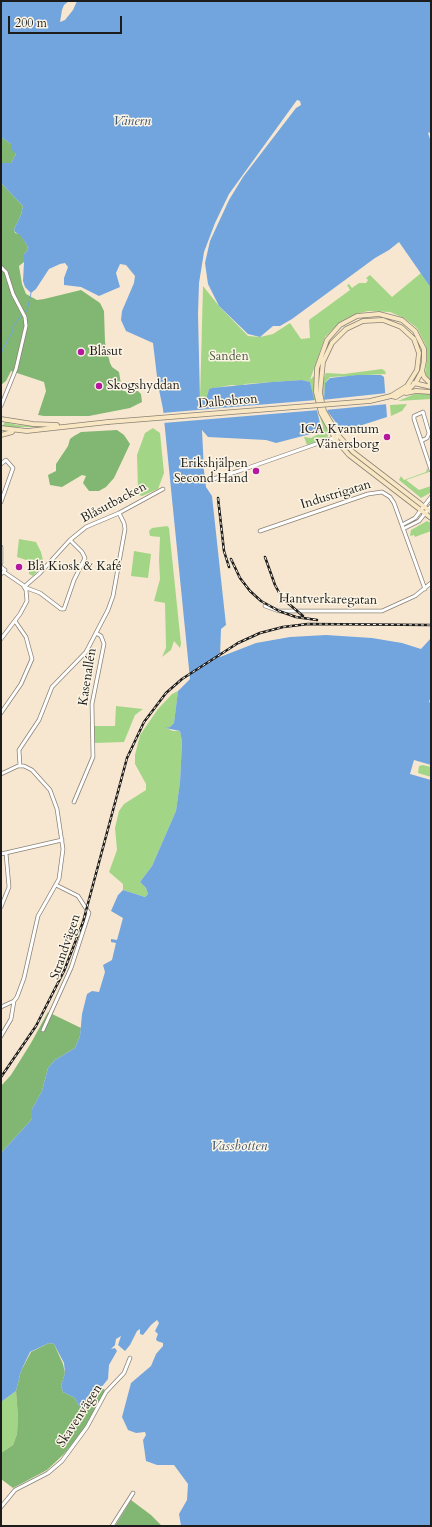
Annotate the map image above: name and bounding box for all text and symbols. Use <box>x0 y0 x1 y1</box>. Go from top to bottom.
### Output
scale bar <box>10 8 124 34</box>
text: 200 m <box>15 15 47 31</box>
water label: Vänern <box>113 114 151 130</box>
place label: Blåsut <box>89 344 122 360</box>
marker: Blåsut <box>76 347 86 357</box>
park label: Sanden <box>209 349 249 365</box>
place label: Skogshyddan <box>107 378 180 394</box>
marker: Skogshyddan <box>94 381 104 391</box>
street label: Dalbobron <box>198 392 258 412</box>
place label: ICA Kvantum Vänersborg <box>300 422 379 453</box>
marker: ICA Kvantum Vänersborg <box>382 432 392 442</box>
place label: Erikshjälpen Second Hand <box>174 456 248 487</box>
marker: Erikshjälpen Second Hand <box>251 466 261 476</box>
street label: Industrigatan <box>299 477 373 513</box>
street label: Blåsutbacken <box>78 479 150 527</box>
place label: Blå Kiosk & Kafé <box>27 559 122 575</box>
marker: Blå Kiosk & Kafé <box>14 562 24 572</box>
street label: Hantverkaregatan <box>279 591 377 609</box>
street label: Kasenallén <box>76 647 100 707</box>
street label: Strandvägen <box>48 912 84 982</box>
water label: Vassbotten <box>211 1139 267 1155</box>
street label: Skavenvägen <box>54 1382 106 1450</box>

